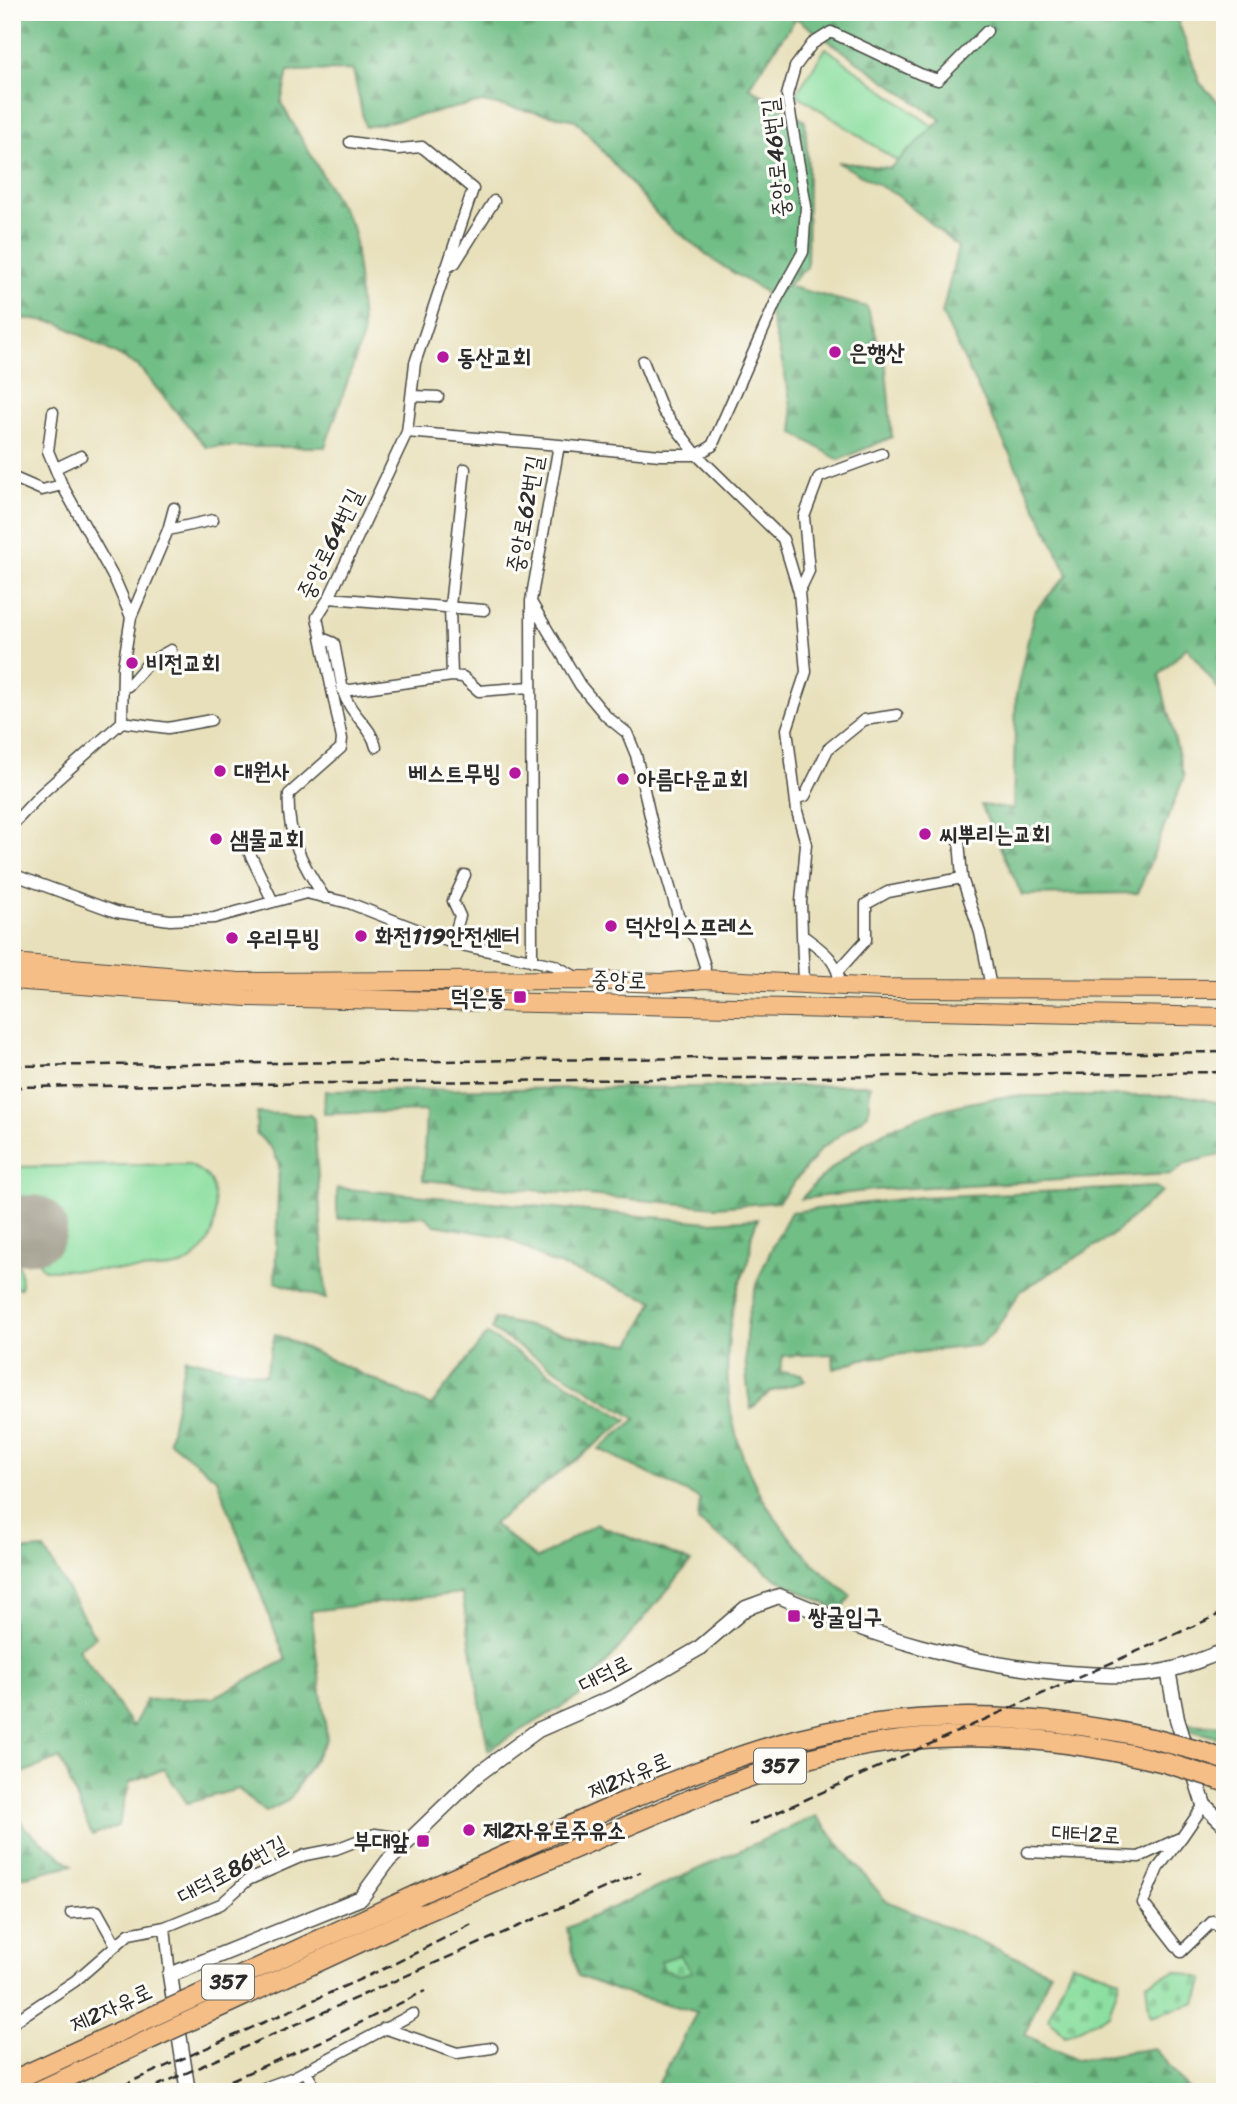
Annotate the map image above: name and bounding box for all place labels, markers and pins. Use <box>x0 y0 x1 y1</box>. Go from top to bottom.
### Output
place label: 은행산 <box>849 332 905 373</box>
place label: 동산교회 <box>457 337 531 378</box>
marker: 은행산 <box>827 344 843 360</box>
marker: 동산교회 <box>435 349 451 365</box>
place label: 비전교회 <box>146 643 220 684</box>
marker: 비전교회 <box>124 655 140 671</box>
place label: 대원사 <box>234 751 290 792</box>
place label: 베스트무빙 <box>408 753 501 794</box>
place label: 아름다운교회 <box>637 759 748 800</box>
marker: 대원사 <box>212 763 228 779</box>
marker: 베스트무빙 <box>507 765 523 781</box>
marker: 아름다운교회 <box>615 771 631 787</box>
place label: 씨뿌리는교회 <box>939 814 1050 855</box>
place label: 샘물교회 <box>229 819 304 860</box>
marker: 씨뿌리는교회 <box>917 826 933 842</box>
marker: 샘물교회 <box>208 831 224 847</box>
place label: 덕산익스프레스 <box>625 906 755 947</box>
place label: 화전119안전센터 <box>375 916 520 957</box>
place label: 우리무빙 <box>246 918 320 959</box>
marker: 덕산익스프레스 <box>603 918 619 934</box>
marker: 화전119안전센터 <box>353 928 369 944</box>
marker: 우리무빙 <box>224 930 240 946</box>
place label: 덕은동 <box>450 977 506 1018</box>
marker: 덕은동 <box>512 989 528 1005</box>
place label: 쌍굴입구 <box>808 1596 882 1637</box>
marker: 쌍굴입구 <box>786 1608 802 1624</box>
place label: 제2자유로주유소 <box>483 1810 626 1851</box>
place label: 부대앞 <box>353 1821 409 1862</box>
marker: 제2자유로주유소 <box>461 1822 477 1838</box>
marker: 부대앞 <box>415 1833 431 1849</box>

